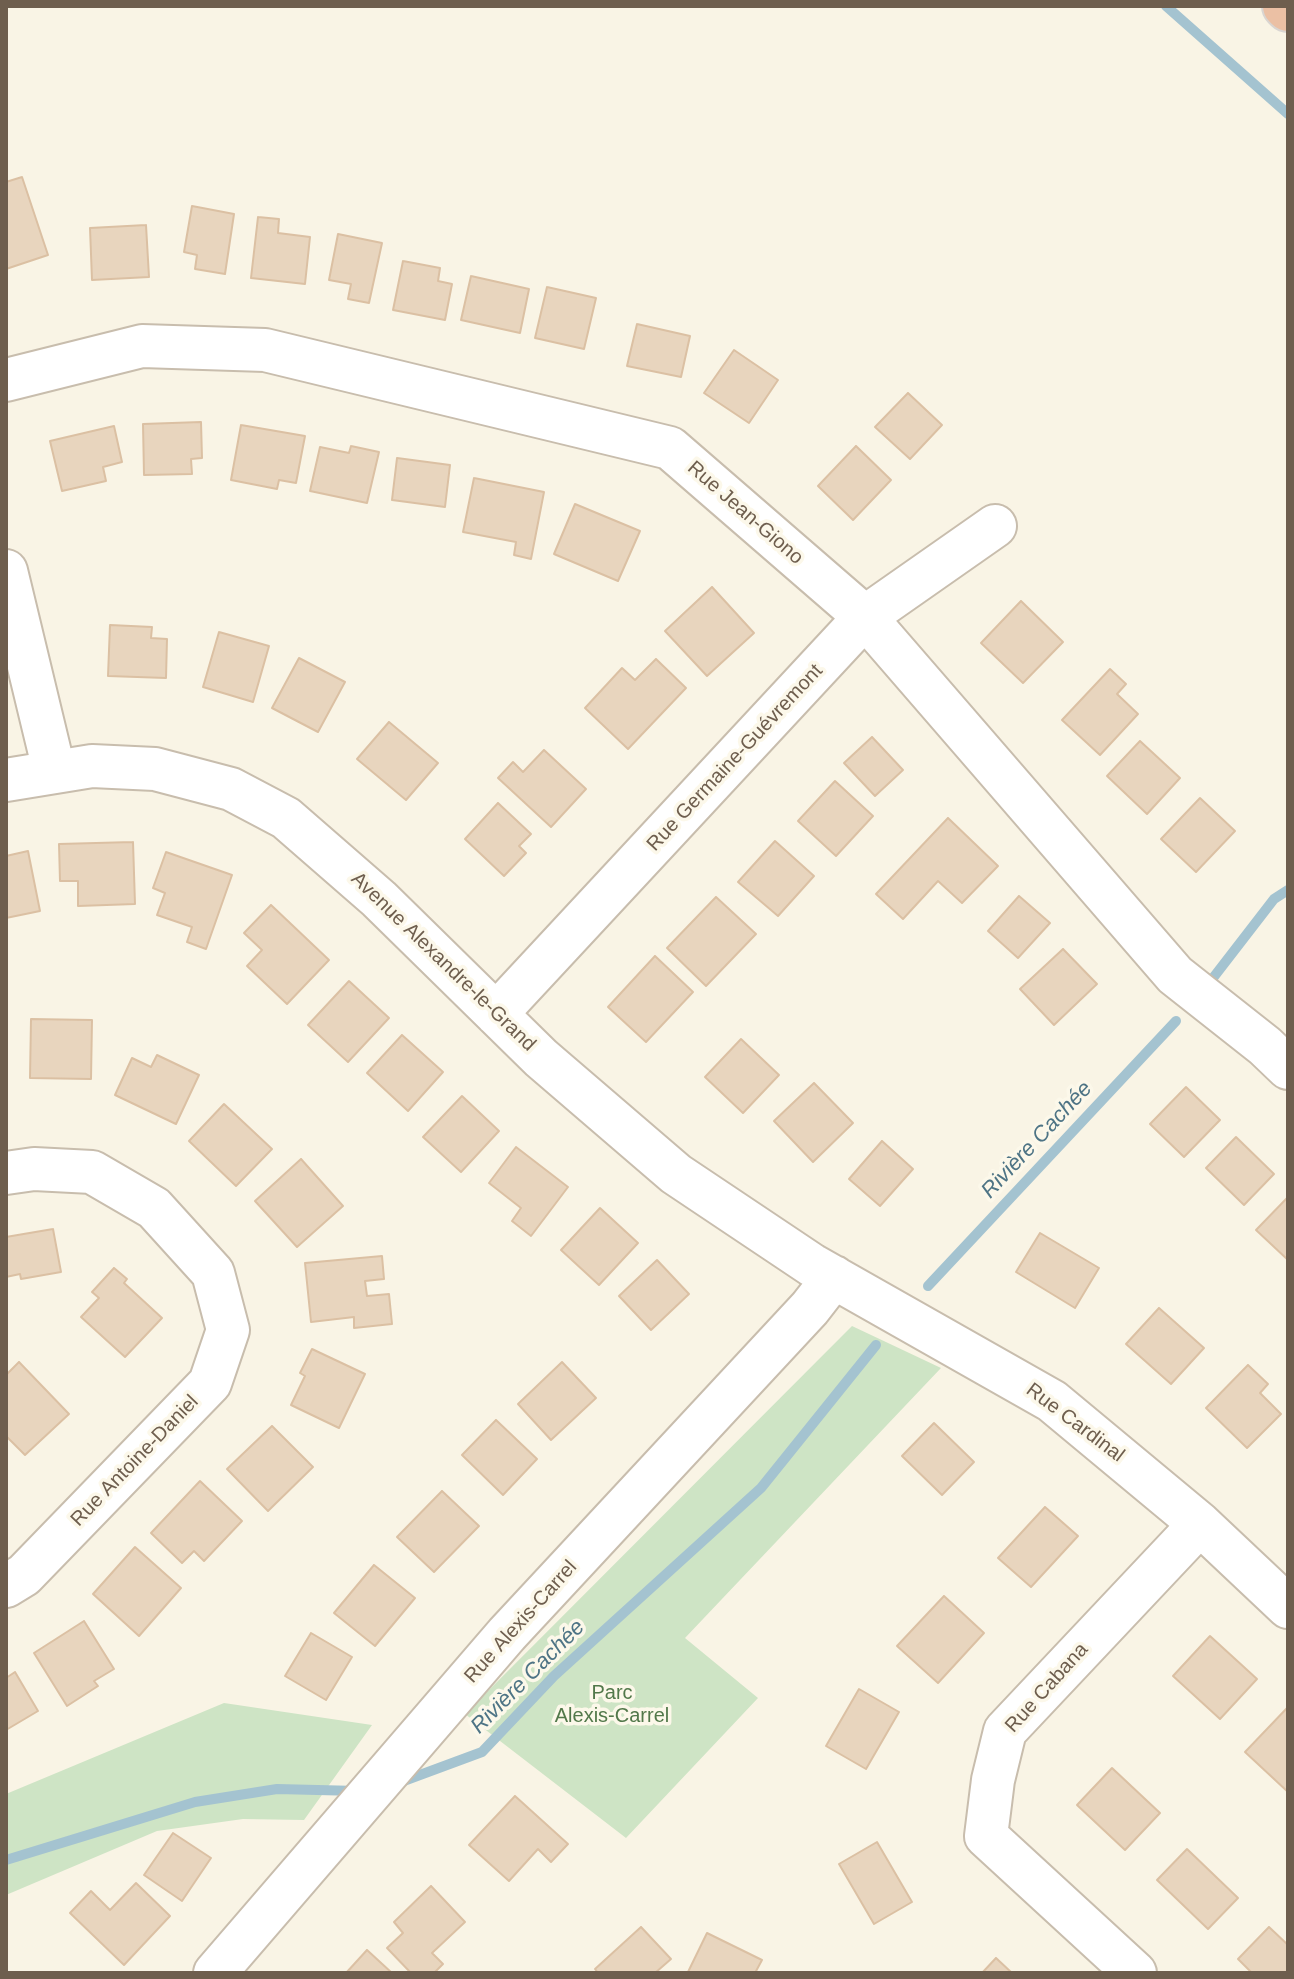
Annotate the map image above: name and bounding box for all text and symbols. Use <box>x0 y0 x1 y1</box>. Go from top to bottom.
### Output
street label: Rue Jean-Giono <box>682 456 808 570</box>
street label: Rue Germaine-Guévremont <box>642 660 828 856</box>
street label: Avenue Alexandre-le-Grand <box>346 867 540 1057</box>
water label: Rivière Cachée <box>976 1076 1098 1204</box>
street label: Rue Cardinal <box>1021 1378 1129 1468</box>
street label: Rue Antoine-Daniel <box>66 1390 204 1532</box>
street label: Rue Alexis-Carrel <box>460 1556 582 1688</box>
water label: Rivière Cachée <box>465 1614 591 1740</box>
street label: Rue Cabana <box>1001 1638 1093 1738</box>
park label: Parc Alexis-Carrel <box>555 1681 669 1728</box>

